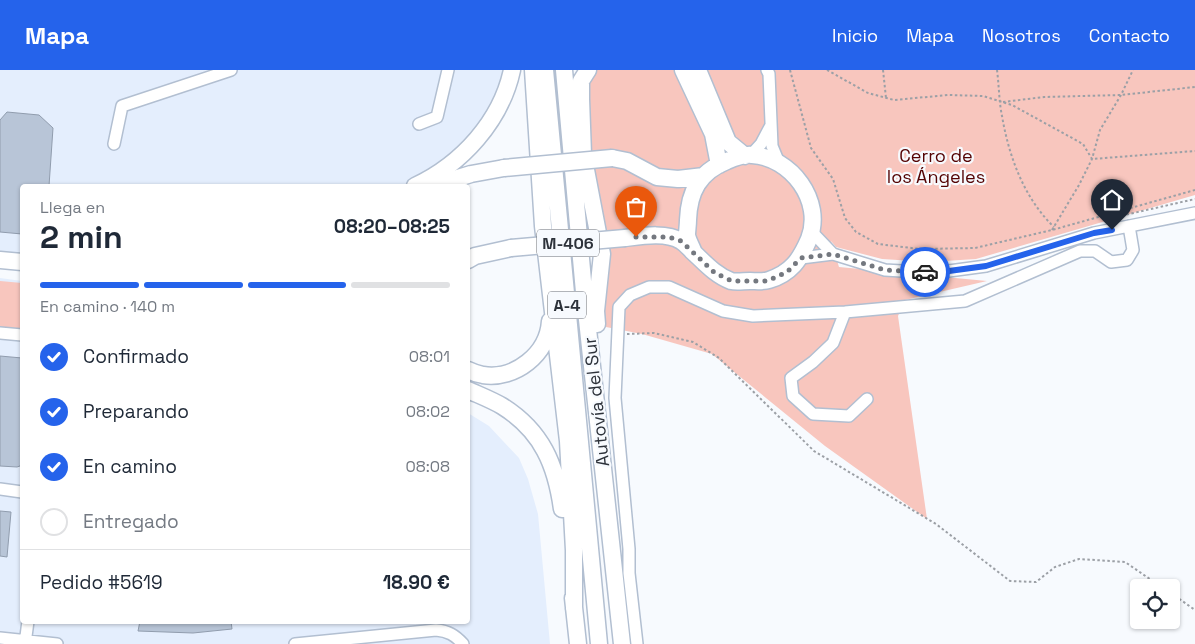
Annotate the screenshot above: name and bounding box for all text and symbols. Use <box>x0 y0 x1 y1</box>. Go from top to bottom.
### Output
text: Mapa <box>25 20 89 51</box>
text: Inicio <box>832 24 878 47</box>
text: Mapa <box>906 24 954 47</box>
text: Nosotros <box>982 24 1061 47</box>
text: Contacto <box>1089 24 1170 47</box>
park label: Cerro de los Ángeles <box>887 144 985 188</box>
pin <box>1091 179 1133 230</box>
pin <box>615 186 657 237</box>
icon: home <box>1098 186 1126 214</box>
icon: bag <box>622 193 650 221</box>
text: Llega en <box>40 197 105 218</box>
text: 08:20–08:25 <box>334 214 450 239</box>
text: 2 min <box>40 217 123 257</box>
road number: M-406 <box>537 230 599 257</box>
courier <box>900 247 950 297</box>
icon: car <box>911 258 939 286</box>
road number: A-4 <box>548 292 586 318</box>
text: En camino · 140 m <box>40 296 175 317</box>
street label: Autovía del Sur <box>578 336 614 468</box>
icon: check <box>40 343 68 371</box>
text: Confirmado <box>83 344 189 369</box>
text: 08:01 <box>409 346 450 367</box>
icon: check <box>40 398 68 426</box>
text: Preparando <box>83 399 189 424</box>
text: 08:02 <box>406 401 450 422</box>
icon: check <box>40 453 68 481</box>
text: En camino <box>83 454 177 479</box>
text: 08:08 <box>406 456 450 477</box>
text: Entregado <box>83 509 179 534</box>
text: Pedido #5619 <box>40 570 163 595</box>
text: 18.90 € <box>383 570 450 595</box>
map controls <box>1130 579 1180 629</box>
button: locate <box>1130 579 1180 629</box>

